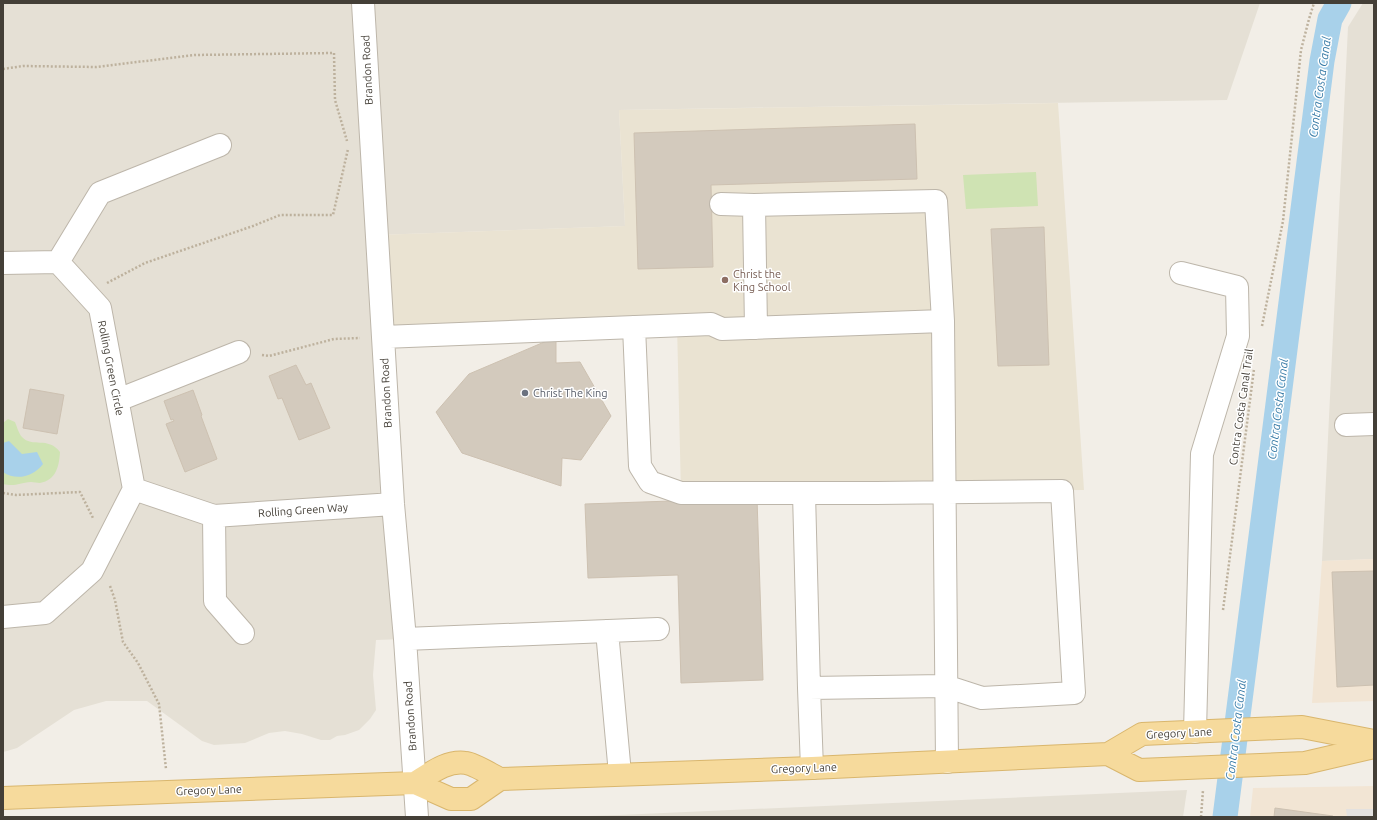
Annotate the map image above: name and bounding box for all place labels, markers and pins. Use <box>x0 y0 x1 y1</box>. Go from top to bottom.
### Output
place label: Christ the King School <box>733 268 791 293</box>
marker: Christ the King School <box>720 275 730 285</box>
place label: Christ The King <box>533 387 608 399</box>
marker: Christ The King <box>520 388 530 398</box>

